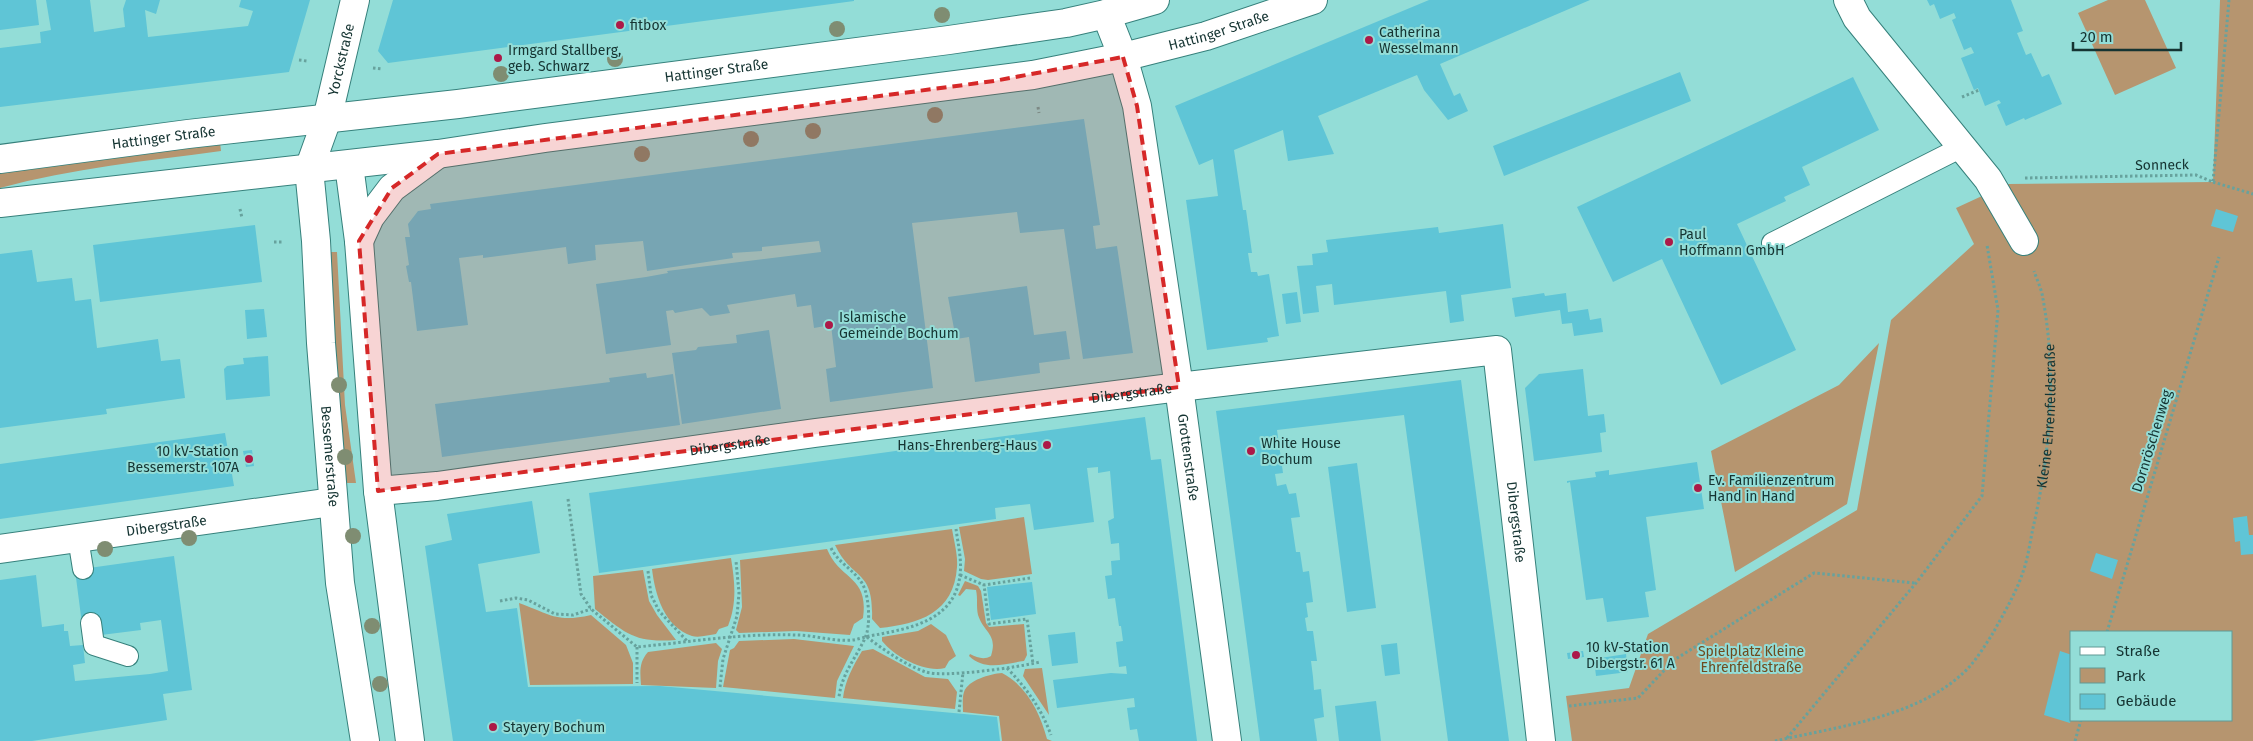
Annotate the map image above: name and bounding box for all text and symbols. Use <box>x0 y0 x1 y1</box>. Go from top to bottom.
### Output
street label: Hattinger Straße <box>1166 7 1271 54</box>
place label: fitbox <box>630 17 666 34</box>
marker: fitbox <box>614 19 626 31</box>
scale bar <box>2073 20 2180 52</box>
street label: Yorckstraße <box>324 22 358 98</box>
place label: Catherina Wesselmann <box>1379 24 1459 57</box>
text: 20 m <box>2080 28 2113 46</box>
marker: Catherina Wesselmann <box>1363 34 1375 46</box>
place label: Irmgard Stallberg, geb. Schwarz <box>508 42 621 75</box>
marker: Irmgard Stallberg, geb. Schwarz <box>492 52 504 64</box>
street label: Hattinger Straße <box>664 55 769 85</box>
street label: Hattinger Straße <box>111 123 216 153</box>
street label: Sonneck <box>2135 156 2190 174</box>
place label: Paul Hoffmann GmbH <box>1679 226 1784 259</box>
marker: Paul Hoffmann GmbH <box>1663 236 1675 248</box>
place label: Islamische Gemeinde Bochum <box>839 309 959 342</box>
marker: Islamische Gemeinde Bochum <box>823 319 835 331</box>
street label: Kleine Ehrenfeldstraße <box>2033 343 2059 489</box>
street label: Dibergstraße <box>1090 379 1173 407</box>
street label: Dornröschenweg <box>2128 387 2176 494</box>
street label: Bessemerstraße <box>317 405 342 508</box>
street label: Grottenstraße <box>1174 413 1203 502</box>
street label: Dibergstraße <box>688 431 771 459</box>
place label: White House Bochum <box>1261 435 1341 468</box>
place label: Hans-Ehrenberg-Haus <box>897 437 1037 454</box>
marker: Hans-Ehrenberg-Haus <box>1041 439 1053 451</box>
place label: 10 kV-Station Bessemerstr. 107A <box>127 443 239 476</box>
marker: White House Bochum <box>1245 445 1257 457</box>
marker: 10 kV-Station Bessemerstr. 107A <box>243 453 255 465</box>
place label: Ev. Familienzentrum Hand in Hand <box>1708 472 1835 505</box>
street label: Dibergstraße <box>1503 481 1529 563</box>
marker: Ev. Familienzentrum Hand in Hand <box>1692 482 1704 494</box>
street label: Dibergstraße <box>125 511 208 540</box>
legend <box>2070 631 2233 721</box>
place label: 10 kV-Station Dibergstr. 61 A <box>1586 639 1675 672</box>
text: Straße <box>2116 642 2160 660</box>
park label: Spielplatz Kleine Ehrenfeldstraße <box>1698 643 1804 676</box>
marker: 10 kV-Station Dibergstr. 61 A <box>1570 649 1582 661</box>
text: Park <box>2116 667 2146 685</box>
text: Gebäude <box>2116 692 2176 710</box>
place label: Stayery Bochum <box>503 719 605 736</box>
marker: Stayery Bochum <box>487 721 499 733</box>

